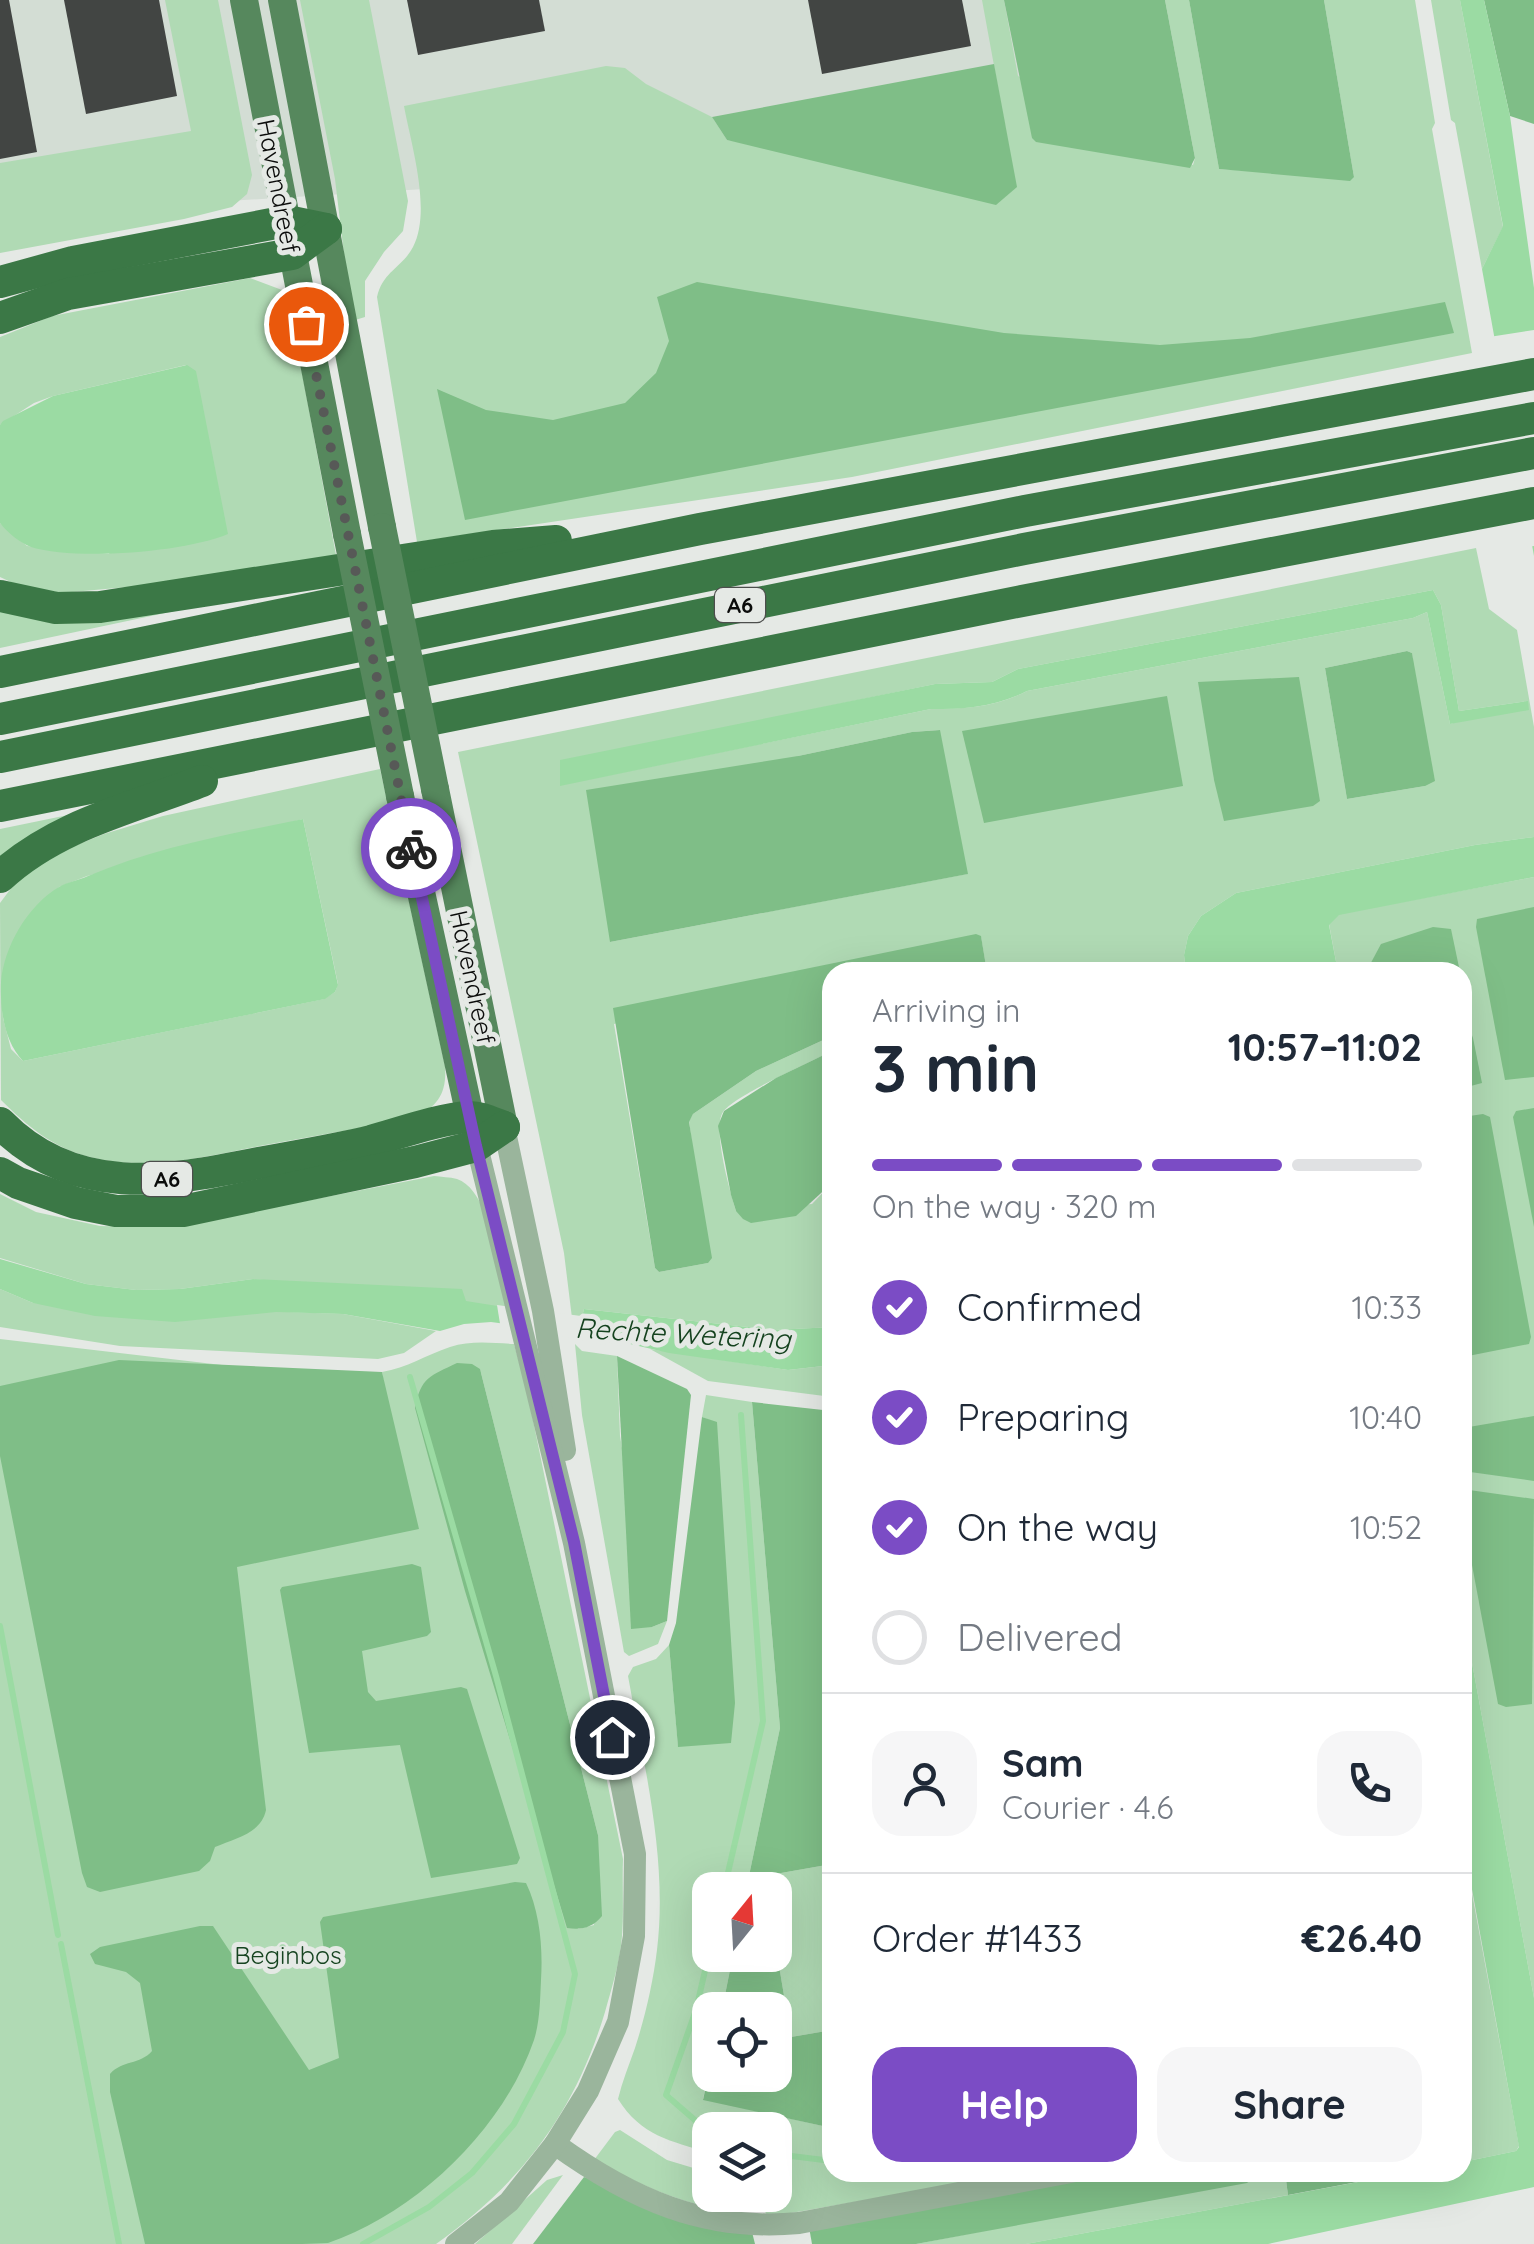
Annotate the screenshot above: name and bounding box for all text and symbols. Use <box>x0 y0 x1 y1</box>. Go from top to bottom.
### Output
street label: Havendreef <box>251 116 307 256</box>
pin <box>264 282 349 367</box>
icon: bag <box>279 297 334 352</box>
road number: A6 <box>715 588 765 622</box>
courier <box>361 798 461 898</box>
icon: bike <box>384 821 439 876</box>
street label: Havendreef <box>444 907 502 1047</box>
text: Arriving in <box>872 990 1021 1030</box>
text: 10:57–11:02 <box>1228 1023 1422 1071</box>
text: 3 min <box>872 1027 1039 1108</box>
road number: A6 <box>142 1162 192 1196</box>
text: On the way · 320 m <box>872 1186 1157 1226</box>
icon: check <box>872 1280 927 1335</box>
text: Confirmed <box>957 1283 1142 1331</box>
text: 10:33 <box>1352 1287 1422 1327</box>
water label: Rechte Wetering <box>574 1310 793 1356</box>
icon: check <box>872 1390 927 1445</box>
text: Preparing <box>957 1393 1129 1441</box>
text: 10:40 <box>1349 1397 1422 1437</box>
icon: check <box>872 1500 927 1555</box>
text: On the way <box>957 1503 1158 1551</box>
text: 10:52 <box>1350 1507 1422 1547</box>
text: Delivered <box>957 1613 1123 1661</box>
pin <box>570 1695 655 1780</box>
icon: home <box>585 1710 640 1765</box>
button: person <box>872 1731 977 1836</box>
button: phone <box>1317 1731 1422 1836</box>
text: Sam <box>1002 1739 1084 1787</box>
text: Courier · 4.6 <box>1002 1787 1174 1827</box>
north arrow <box>692 1872 792 1972</box>
map controls <box>692 1872 792 2212</box>
text: Order #1433 <box>872 1914 1083 1962</box>
text: €26.40 <box>1302 1914 1422 1962</box>
park label: Beginbos <box>234 1939 342 1970</box>
button: locate <box>692 1992 792 2092</box>
button: Help <box>872 2047 1137 2162</box>
button: Share <box>1157 2047 1422 2162</box>
button: layers <box>692 2112 792 2212</box>

